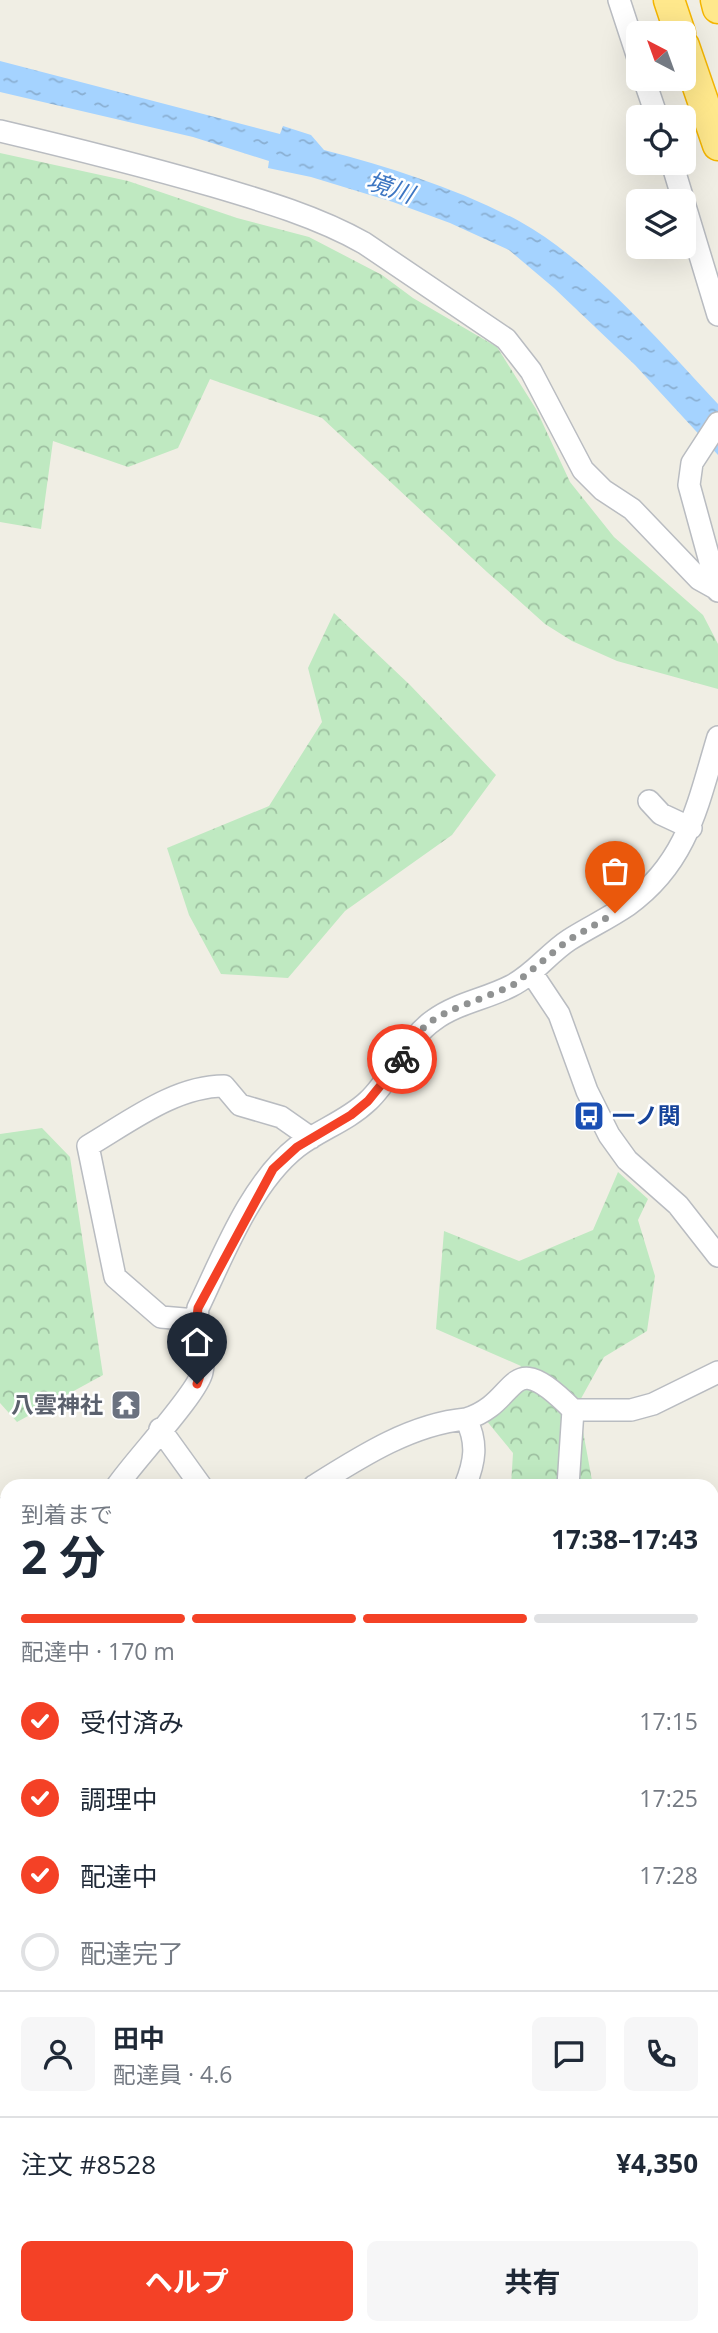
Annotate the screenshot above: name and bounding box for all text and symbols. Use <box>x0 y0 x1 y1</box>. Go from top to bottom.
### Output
north arrow <box>626 21 696 91</box>
map controls <box>626 21 696 259</box>
button: locate <box>626 105 696 175</box>
water label: 境川 <box>362 163 421 211</box>
button: layers <box>626 189 696 259</box>
pin <box>585 841 645 913</box>
icon: bag <box>596 852 634 890</box>
courier <box>367 1024 437 1094</box>
icon: bike <box>383 1040 421 1078</box>
bus stop icon: 一ノ関 <box>572 1099 606 1133</box>
place label: 一ノ関 <box>612 1099 681 1131</box>
pin <box>167 1312 227 1384</box>
icon: home <box>178 1323 216 1361</box>
place label: 八雲神社 <box>11 1388 103 1420</box>
temple icon: 八雲神社 <box>109 1388 143 1422</box>
text: 到着まで <box>21 1498 113 1530</box>
text: 17:38–17:43 <box>551 1521 698 1557</box>
text: 2 分 <box>21 1525 105 1587</box>
text: 配達中 · 170 m <box>21 1635 175 1667</box>
icon: check <box>21 1702 59 1740</box>
text: 受付済み <box>80 1704 184 1740</box>
text: 17:15 <box>639 1705 698 1737</box>
icon: check <box>21 1779 59 1817</box>
text: 調理中 <box>80 1781 158 1817</box>
text: 17:25 <box>639 1782 698 1814</box>
icon: check <box>21 1856 59 1894</box>
text: 配達中 <box>80 1858 158 1894</box>
text: 17:28 <box>639 1859 698 1891</box>
text: 配達完了 <box>80 1935 184 1971</box>
button: person <box>21 2017 95 2091</box>
button: chat <box>532 2017 606 2091</box>
button: phone <box>624 2017 698 2091</box>
text: 田中 <box>113 2020 165 2056</box>
text: 配達員 · 4.6 <box>113 2058 232 2090</box>
text: ¥4,350 <box>616 2145 698 2181</box>
text: 注文 #8528 <box>21 2146 156 2182</box>
button: ヘルプ <box>21 2241 353 2321</box>
button: 共有 <box>367 2241 698 2321</box>

